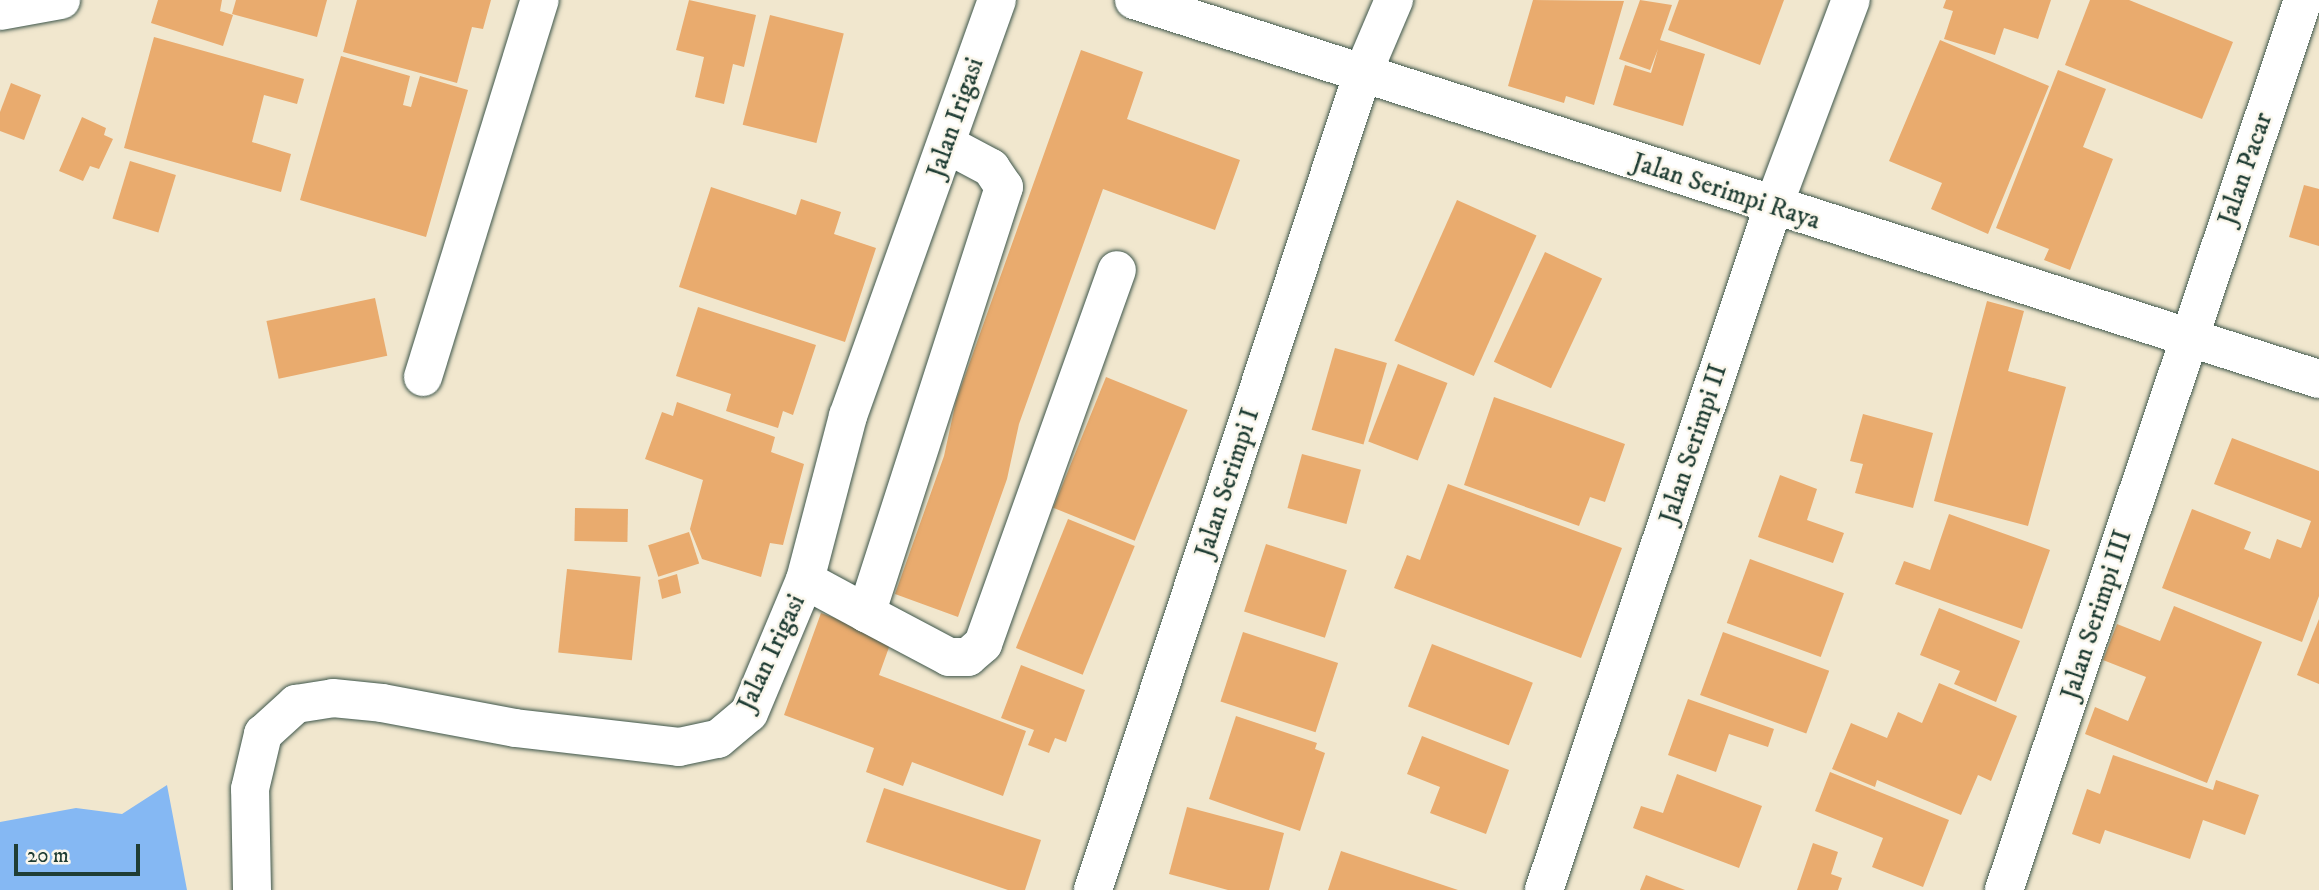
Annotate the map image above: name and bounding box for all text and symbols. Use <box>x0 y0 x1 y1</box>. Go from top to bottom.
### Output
street label: Jalan Irigasi <box>921 54 991 182</box>
street label: Jalan Pacar <box>2212 109 2280 229</box>
street label: Jalan Serimpi Raya <box>1628 147 1824 237</box>
street label: Jalan Serimpi II <box>1654 360 1734 528</box>
street label: Jalan Serimpi I <box>1189 404 1267 562</box>
street label: Jalan Serimpi III <box>2055 526 2139 704</box>
street label: Jalan Irigasi <box>731 590 813 716</box>
scale bar <box>18 830 144 874</box>
text: 20 m <box>27 843 69 869</box>

